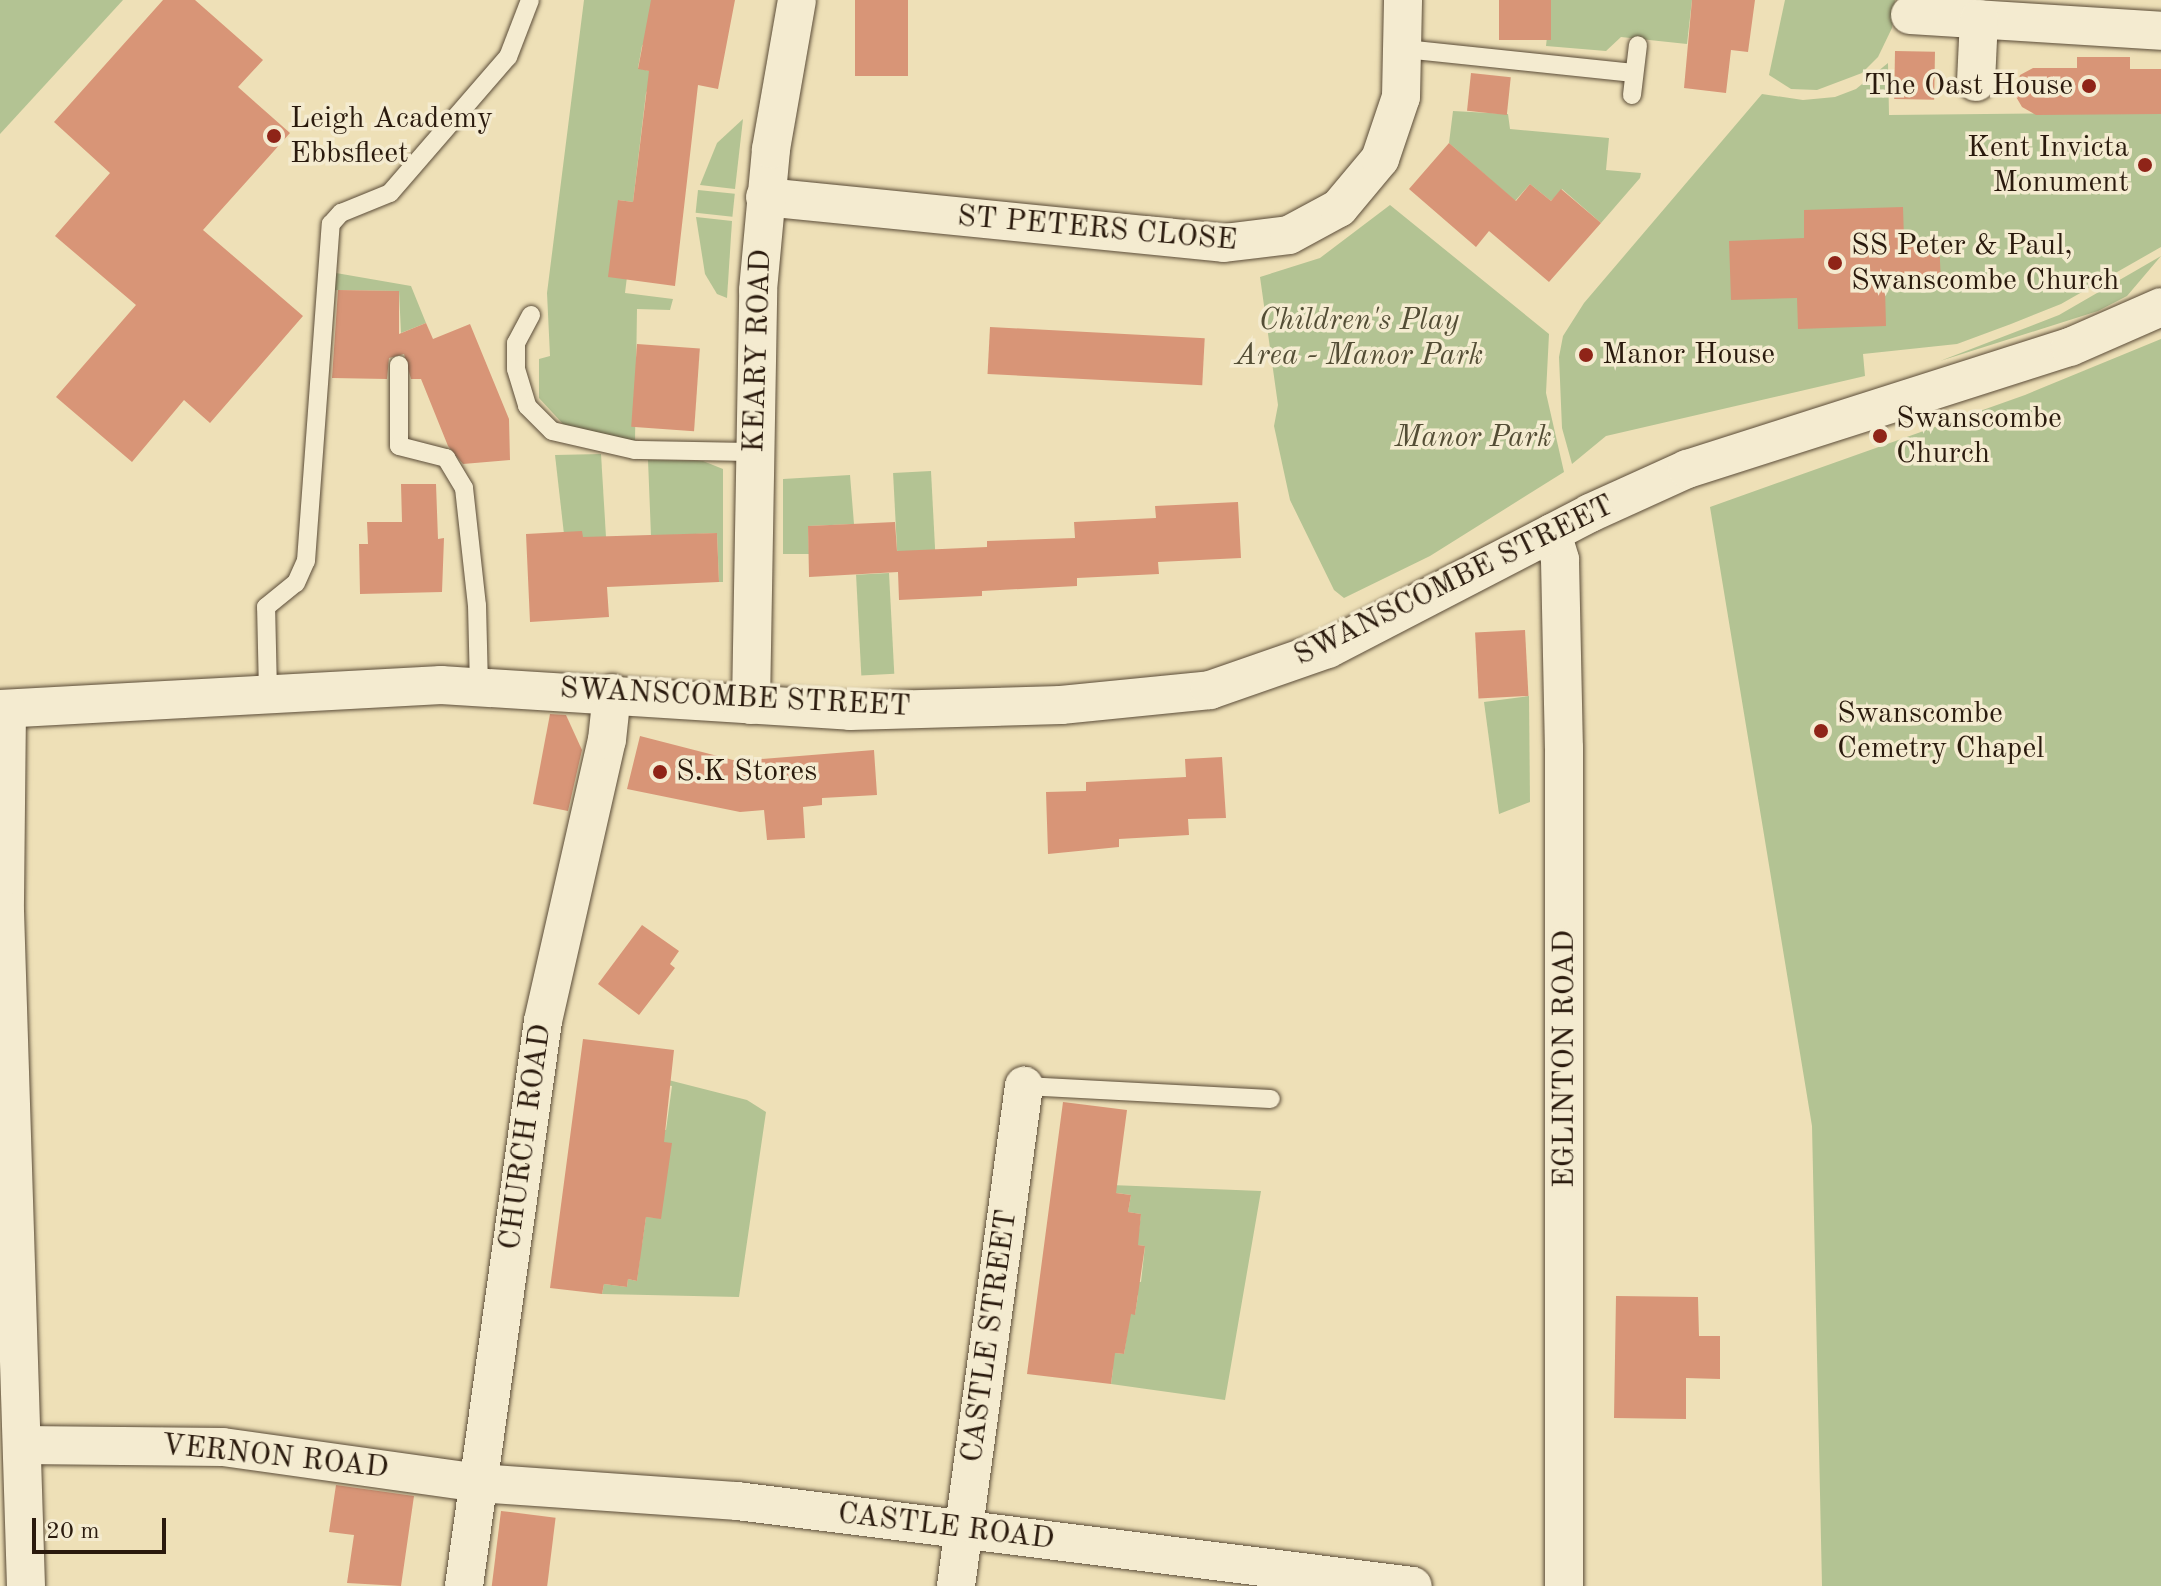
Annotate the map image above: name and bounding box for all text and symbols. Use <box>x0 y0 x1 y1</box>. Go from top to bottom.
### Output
place label: The Oast House <box>1864 68 2073 104</box>
marker: The Oast House <box>2080 77 2098 95</box>
place label: Leigh Academy Ebbsfleet <box>290 101 493 172</box>
marker: Leigh Academy Ebbsfleet <box>265 127 283 145</box>
place label: Kent Invicta Monument <box>1967 130 2129 200</box>
marker: Kent Invicta Monument <box>2136 156 2154 174</box>
street label: ST PETERS CLOSE <box>956 199 1238 259</box>
place label: SS Peter & Paul, Swanscombe Church <box>1851 228 2119 298</box>
street label: KEARY ROAD <box>736 249 780 453</box>
marker: SS Peter & Paul, Swanscombe Church <box>1826 254 1844 272</box>
park label: Children's Play Area - Manor Park <box>1235 303 1483 374</box>
place label: Manor House <box>1602 337 1775 373</box>
marker: Manor House <box>1577 346 1595 364</box>
place label: Swanscombe Church <box>1896 401 2062 472</box>
park label: Manor Park <box>1394 420 1552 456</box>
marker: Swanscombe Church <box>1871 427 1889 445</box>
street label: SWANSCOMBE STREET <box>1288 488 1620 674</box>
street label: SWANSCOMBE STREET <box>559 671 911 725</box>
place label: Swanscombe Cemetry Chapel <box>1837 696 2044 766</box>
marker: Swanscombe Cemetry Chapel <box>1812 722 1830 740</box>
place label: S.K Stores <box>676 754 817 790</box>
marker: S.K Stores <box>651 763 669 781</box>
street label: EGLINTON ROAD <box>1547 930 1583 1188</box>
street label: CHURCH ROAD <box>492 1022 560 1252</box>
street label: CASTLE STREET <box>954 1207 1026 1465</box>
street label: VERNON ROAD <box>160 1427 390 1487</box>
street label: CASTLE ROAD <box>836 1496 1056 1558</box>
scale bar <box>36 1502 170 1552</box>
text: 20 m <box>46 1520 100 1544</box>

